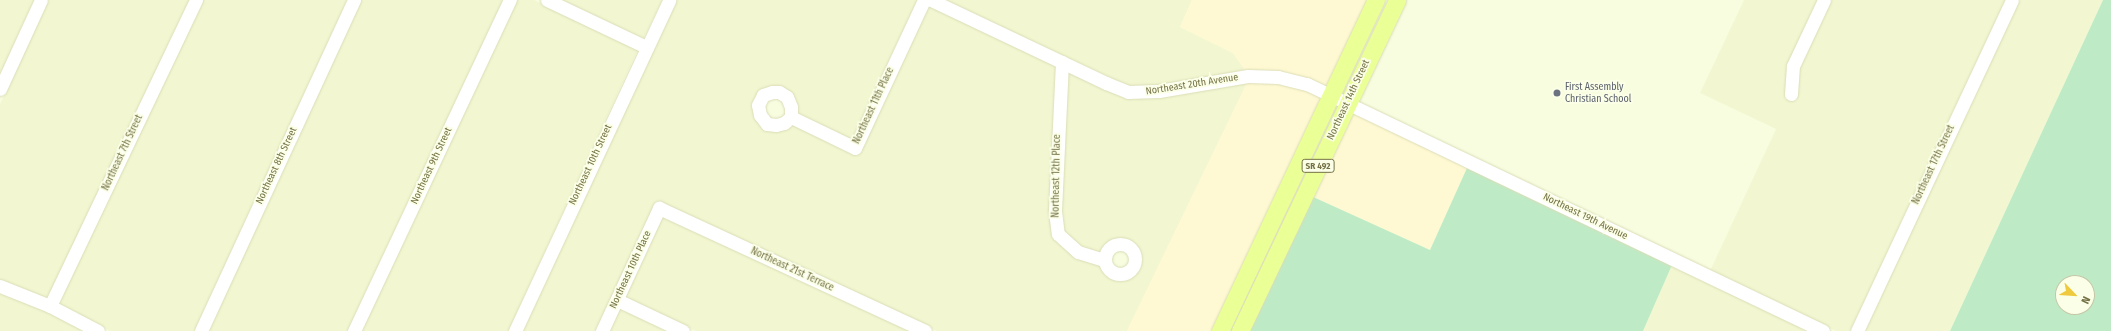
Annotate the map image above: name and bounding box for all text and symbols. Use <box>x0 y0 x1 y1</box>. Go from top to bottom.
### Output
street label: Northeast 14th Street <box>1325 58 1373 142</box>
street label: Northeast 11th Place <box>851 66 897 146</box>
street label: Northeast 20th Avenue <box>1145 72 1239 98</box>
place label: First Assembly Christian School <box>1565 81 1632 104</box>
marker: First Assembly Christian School <box>1552 88 1562 98</box>
street label: Northeast 7th Street <box>100 113 146 193</box>
street label: Northeast 10th Street <box>567 123 615 207</box>
street label: Northeast 17th Street <box>1910 123 1958 207</box>
street label: Northeast 8th Street <box>254 126 300 206</box>
street label: Northeast 9th Street <box>409 126 455 206</box>
street label: Northeast 12th Place <box>1050 134 1064 218</box>
road number: SR 492 <box>1301 159 1335 173</box>
street label: Northeast 19th Avenue <box>1541 191 1629 243</box>
street label: Northeast 10th Place <box>608 229 654 311</box>
street label: Northeast 21st Terrace <box>748 245 836 295</box>
north arrow <box>2055 275 2095 315</box>
text: N <box>2078 294 2093 306</box>

